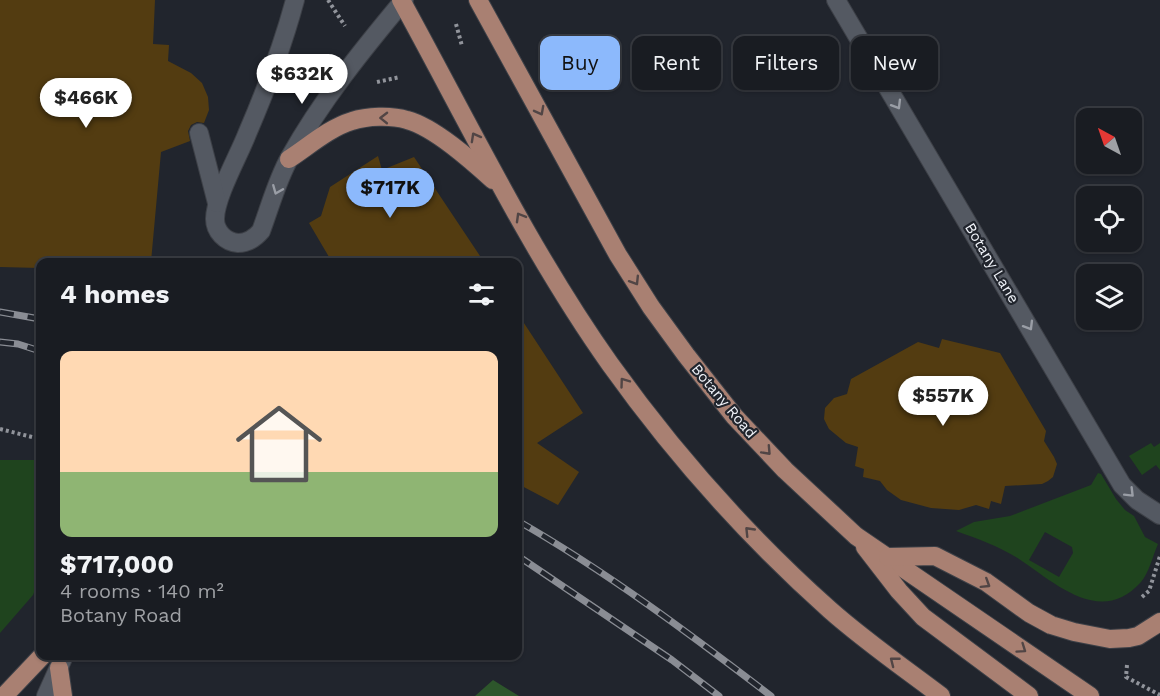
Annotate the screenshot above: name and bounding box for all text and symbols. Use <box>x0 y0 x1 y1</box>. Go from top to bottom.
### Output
chip: Buy <box>540 36 620 90</box>
chip: Rent <box>632 36 721 90</box>
chip: Filters <box>733 36 839 90</box>
chip: New <box>851 36 938 90</box>
pin: $632K <box>260 54 344 105</box>
text: $632K <box>271 61 333 85</box>
pin: $466K <box>44 78 128 129</box>
text: $466K <box>54 85 118 109</box>
one-way arrow <box>890 99 902 109</box>
one-way arrow <box>533 105 544 115</box>
north arrow <box>1076 108 1142 174</box>
map controls <box>1076 108 1142 330</box>
one-way arrow <box>380 112 389 124</box>
one-way arrow <box>471 133 482 143</box>
pin: $717K <box>348 168 432 219</box>
text: $717K <box>360 175 420 199</box>
one-way arrow <box>272 184 284 195</box>
button: locate <box>1076 186 1142 252</box>
one-way arrow <box>516 213 527 223</box>
street label: Botany Lane <box>961 220 1023 306</box>
button: layers <box>1076 264 1142 330</box>
one-way arrow <box>627 275 638 286</box>
icon: filters <box>465 278 498 311</box>
text: 4 homes <box>60 279 169 309</box>
one-way arrow <box>1022 320 1034 330</box>
street label: Botany Road <box>688 360 760 442</box>
pin: $557K <box>901 376 985 427</box>
one-way arrow <box>620 378 631 389</box>
text: $557K <box>912 383 974 407</box>
icon: home <box>225 390 333 498</box>
one-way arrow <box>760 444 771 455</box>
one-way arrow <box>1123 486 1134 497</box>
one-way arrow <box>745 528 756 539</box>
text: $717,000 <box>60 549 174 579</box>
one-way arrow <box>980 576 991 587</box>
text: 4 rooms · 140 m² <box>60 579 224 603</box>
text: Botany Road <box>60 603 182 627</box>
one-way arrow <box>1015 642 1026 653</box>
one-way arrow <box>890 658 901 669</box>

